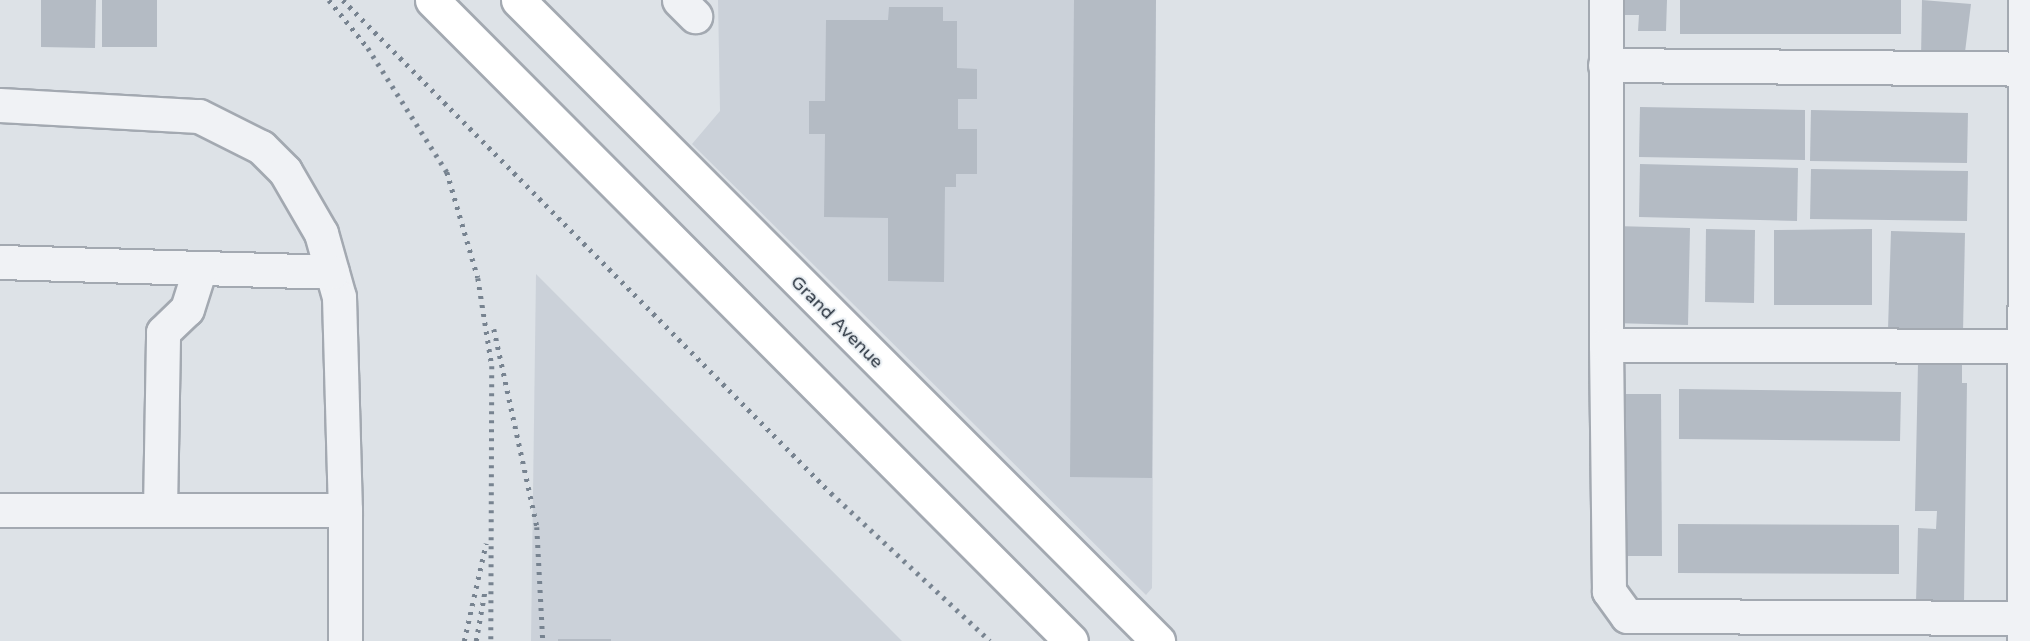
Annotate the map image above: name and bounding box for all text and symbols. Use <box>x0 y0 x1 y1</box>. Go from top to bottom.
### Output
street label: Grand Avenue <box>786 271 888 373</box>

